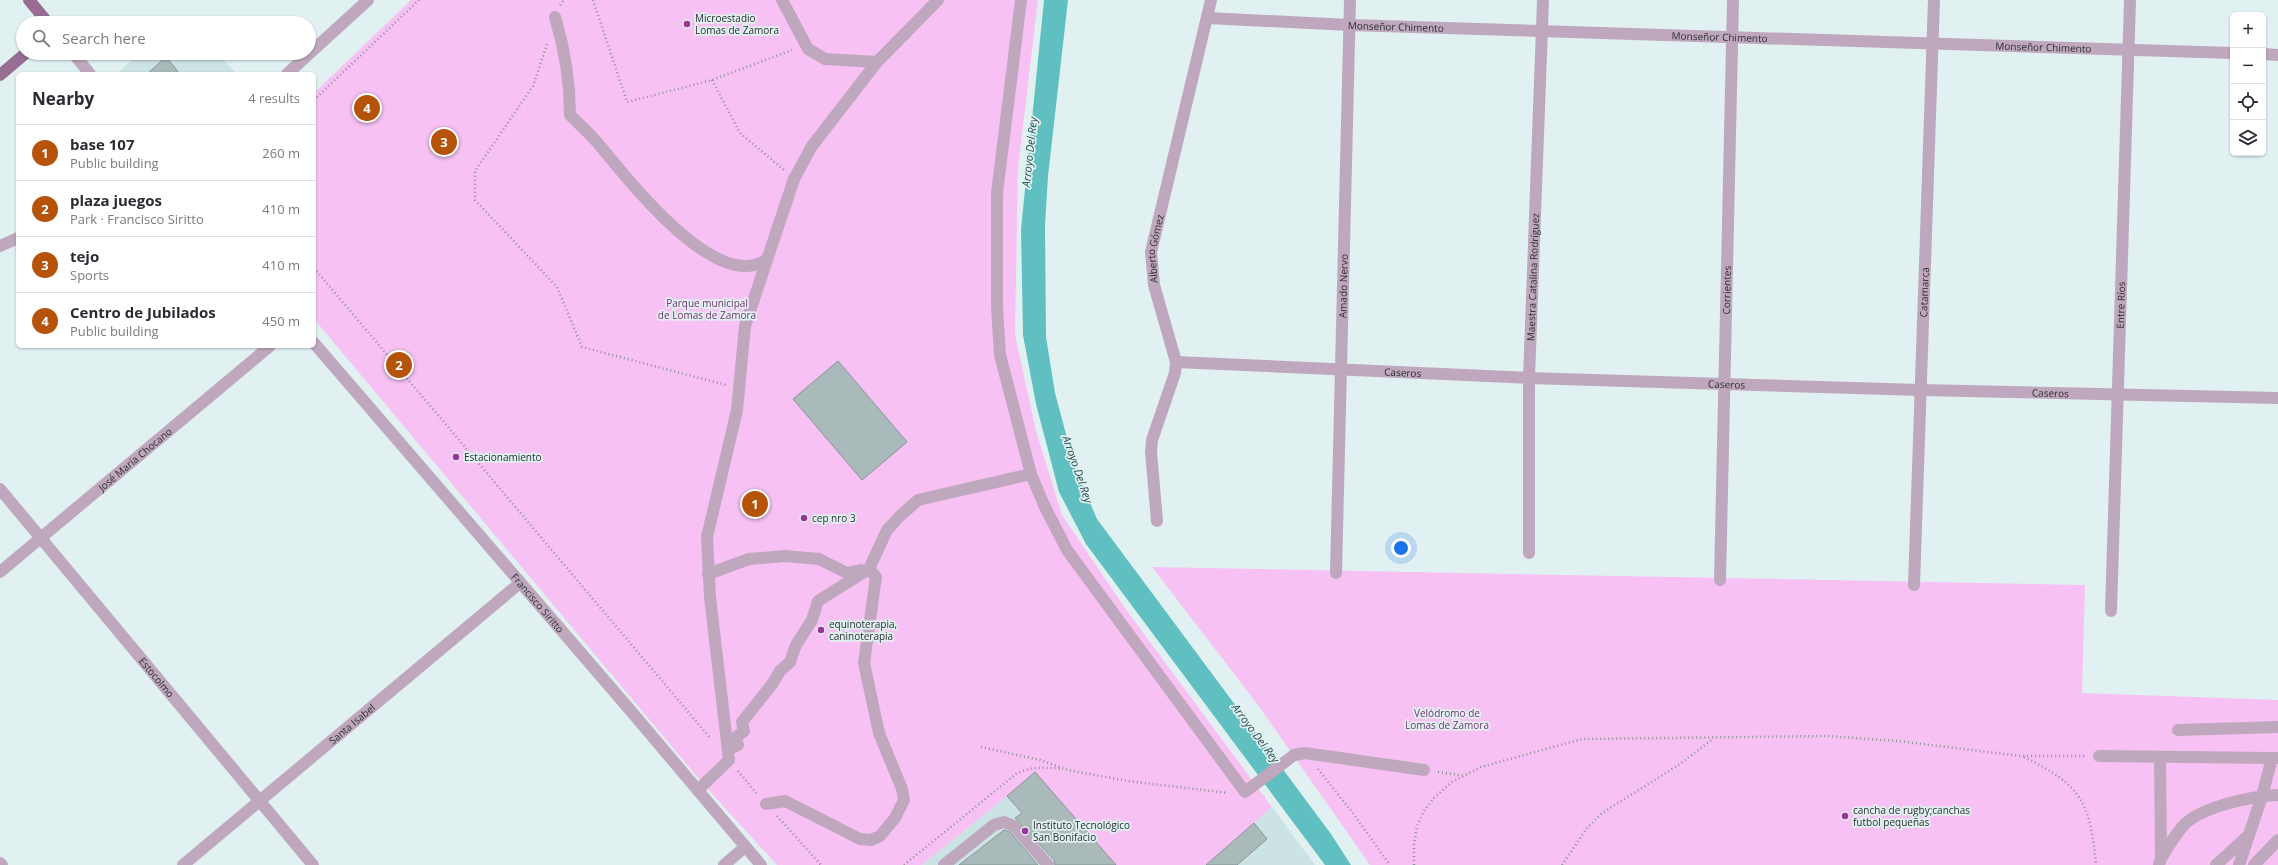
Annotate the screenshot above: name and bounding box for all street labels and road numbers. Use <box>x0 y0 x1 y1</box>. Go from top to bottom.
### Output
street label: Monseñor Chimento <box>1348 18 1444 35</box>
street label: Monseñor Chimento <box>1671 28 1768 45</box>
street label: Monseñor Chimento <box>1995 38 2092 56</box>
street label: Alberto Gómez <box>1144 213 1167 284</box>
street label: Maestra Catalina Rodríguez <box>1523 213 1542 341</box>
street label: Amado Nervo <box>1335 254 1351 318</box>
street label: Corrientes <box>1719 265 1734 315</box>
street label: Catamarca <box>1916 267 1932 318</box>
street label: Entre Ríos <box>2113 281 2128 329</box>
street label: Caseros <box>1384 364 1422 380</box>
street label: Caseros <box>1708 376 1746 392</box>
street label: Caseros <box>2032 386 2069 400</box>
street label: José María Chocano <box>94 424 175 495</box>
street label: Francisco Siritto <box>508 570 567 636</box>
street label: Estocolmo <box>136 654 178 700</box>
street label: Santa Isabel <box>326 700 378 747</box>

